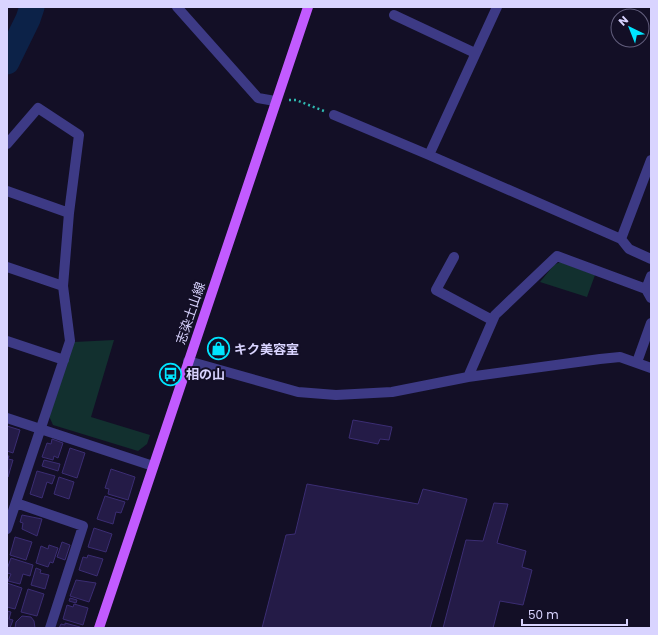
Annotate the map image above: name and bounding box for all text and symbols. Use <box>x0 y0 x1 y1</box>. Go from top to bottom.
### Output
north arrow <box>610 8 650 48</box>
text: N <box>615 12 632 29</box>
street label: 志染土山線 <box>171 279 210 347</box>
shop icon: キク美容室 <box>205 336 231 362</box>
place label: キク美容室 <box>234 340 299 359</box>
bus stop icon: 相の山 <box>158 361 184 387</box>
place label: 相の山 <box>186 365 225 384</box>
scale bar <box>522 601 627 627</box>
text: 50 m <box>528 606 559 623</box>

